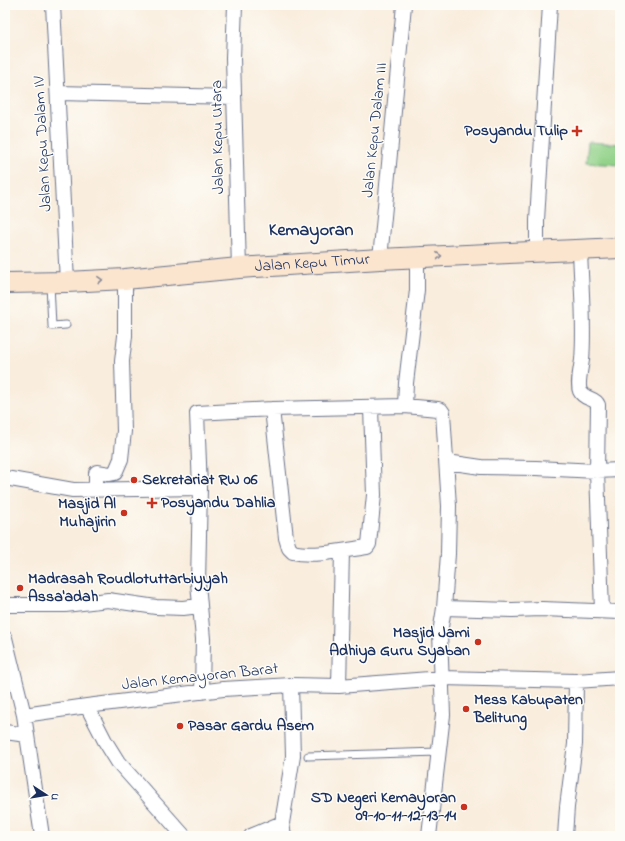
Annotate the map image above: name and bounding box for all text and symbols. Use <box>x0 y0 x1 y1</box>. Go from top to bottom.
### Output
street label: Jalan Kepu Dalam III <box>356 61 394 199</box>
street label: Jalan Kepu Dalam IV <box>27 75 59 212</box>
street label: Jalan Kepu Utara <box>205 80 231 194</box>
place label: Posyandu Tulip <box>464 119 568 144</box>
marker: Posyandu Tulip <box>571 125 583 137</box>
district label: Kemayoran <box>269 218 353 245</box>
street label: Jalan Kepu Timur <box>254 248 370 279</box>
one-way arrow <box>436 252 442 260</box>
one-way arrow <box>97 276 103 285</box>
place label: Sekretariat RW 06 <box>142 468 259 492</box>
marker: Sekretariat RW 06 <box>129 475 139 485</box>
place label: Posyandu Dahlia <box>161 491 276 516</box>
place label: Masjid Al Muhajirin <box>58 492 116 534</box>
marker: Posyandu Dahlia <box>146 497 158 509</box>
marker: Masjid Al Muhajirin <box>119 508 129 518</box>
place label: Madrasah Roudlotuttarbiyyah Assa'adah <box>28 567 228 609</box>
marker: Madrasah Roudlotuttarbiyyah Assa'adah <box>15 583 25 593</box>
place label: Masjid Jami Adhiya Guru Syaban <box>329 621 470 664</box>
marker: Masjid Jami Adhiya Guru Syaban <box>473 637 483 647</box>
street label: Jalan Kemayoran Barat <box>121 657 280 697</box>
place label: Mess Kabupaten Belitung <box>473 688 583 731</box>
marker: Mess Kabupaten Belitung <box>461 704 471 714</box>
place label: Pasar Gardu Asem <box>188 714 315 738</box>
marker: Pasar Gardu Asem <box>175 721 185 731</box>
north arrow <box>26 775 66 815</box>
place label: SD Negeri Kemayoran 09-10-11-12-13-14 <box>311 786 456 828</box>
text: U <box>46 792 63 802</box>
marker: SD Negeri Kemayoran 09-10-11-12-13-14 <box>459 802 469 812</box>

